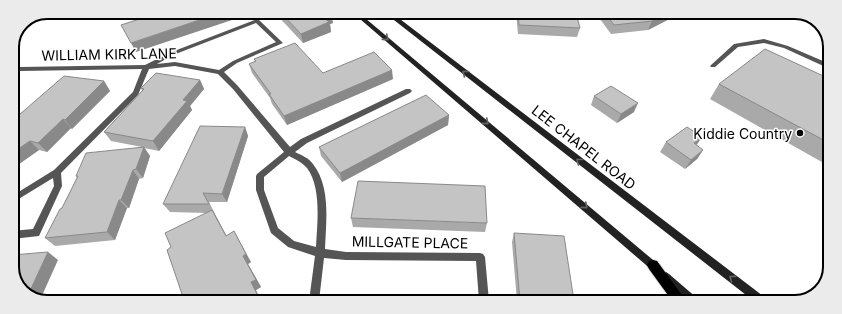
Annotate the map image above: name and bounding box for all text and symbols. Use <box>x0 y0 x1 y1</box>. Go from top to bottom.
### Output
one-way arrow <box>382 33 389 40</box>
street label: WILLIAM KIRK LANE <box>41 44 177 64</box>
one-way arrow <box>463 70 470 77</box>
street label: LEE CHAPEL ROAD <box>529 101 639 193</box>
one-way arrow <box>481 117 488 124</box>
place label: Kiddie Country <box>693 125 792 142</box>
marker: Kiddie Country <box>795 128 805 138</box>
one-way arrow <box>577 158 584 165</box>
one-way arrow <box>580 201 587 208</box>
street label: MILLGATE PLACE <box>352 232 468 252</box>
one-way arrow <box>730 276 737 283</box>

